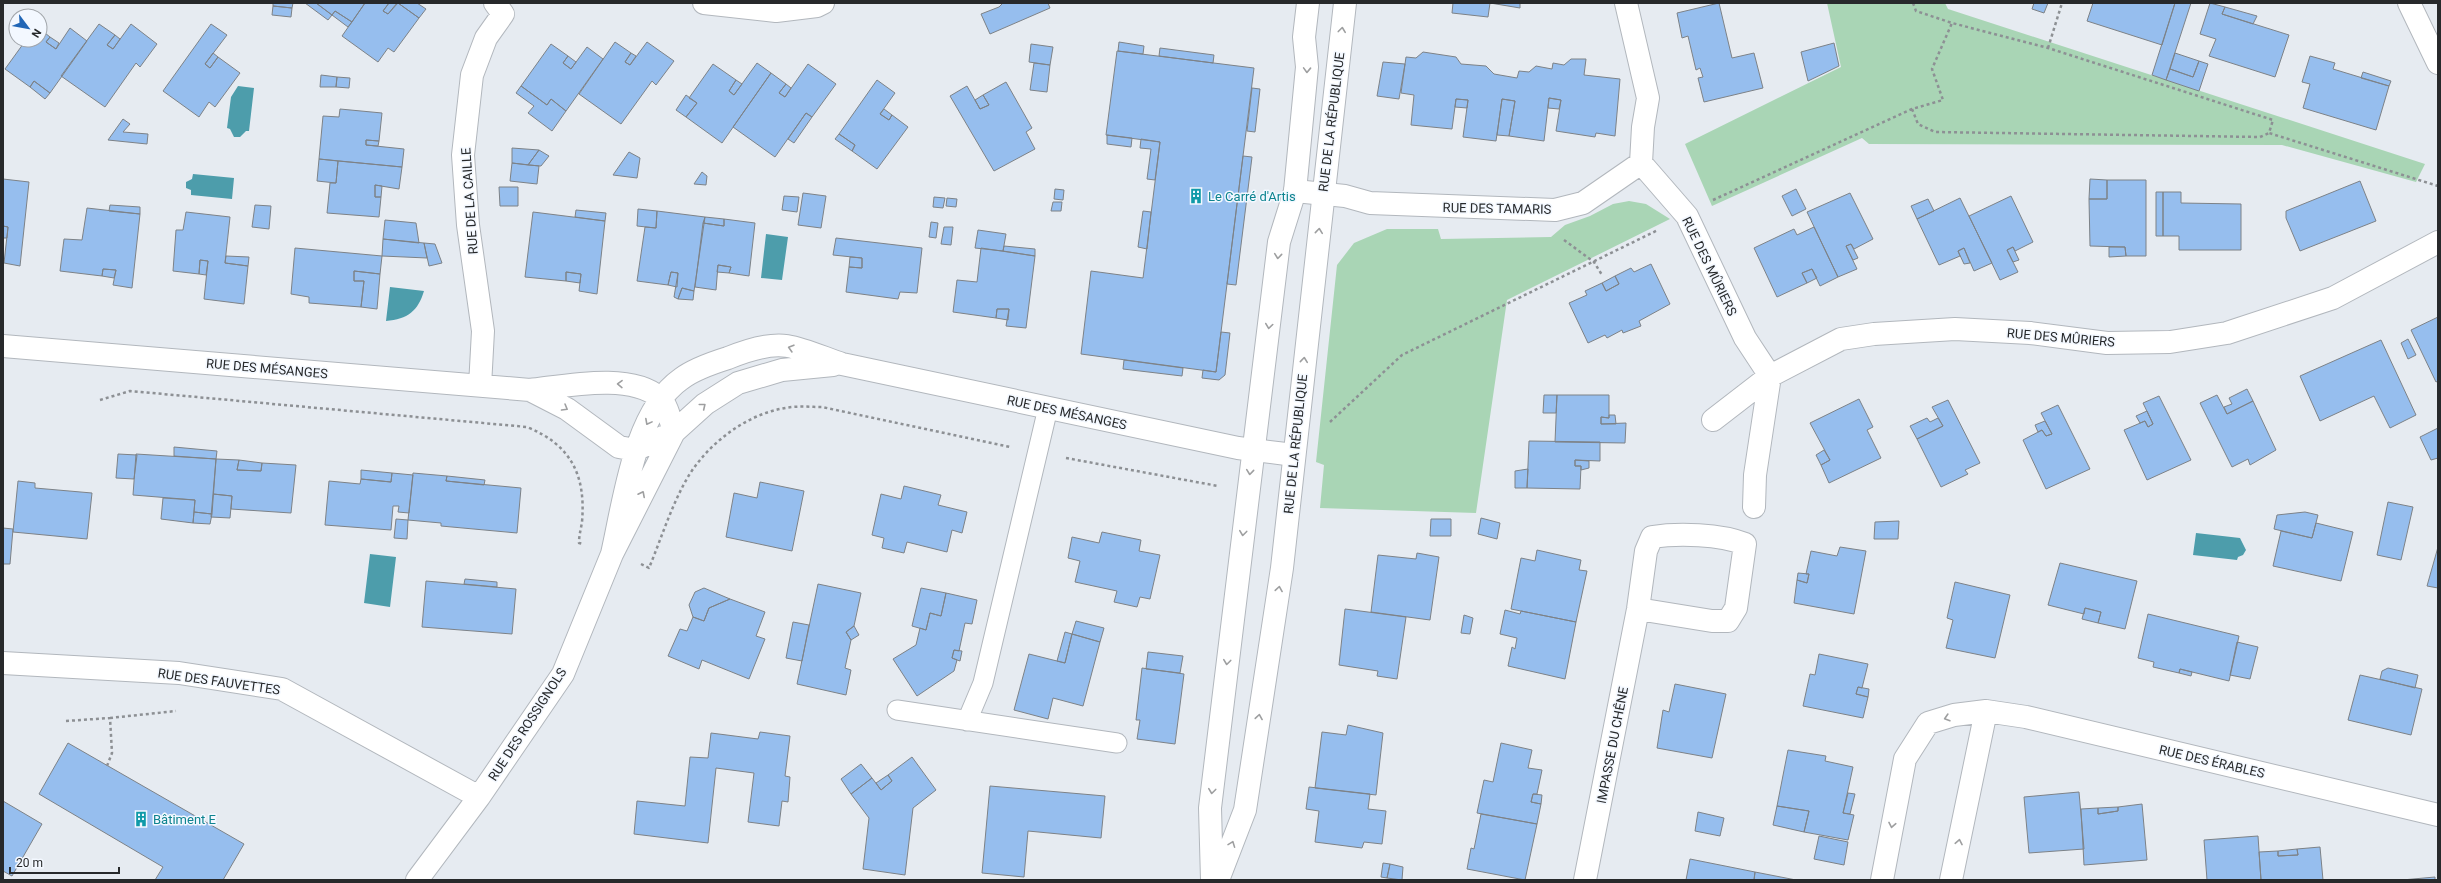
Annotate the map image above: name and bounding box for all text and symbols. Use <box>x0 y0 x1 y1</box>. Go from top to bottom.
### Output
north arrow <box>8 8 48 48</box>
text: N <box>28 26 44 40</box>
one-way arrow <box>1337 27 1346 33</box>
street label: RUE DE LA RÉPUBLIQUE <box>1315 51 1347 193</box>
one-way arrow <box>1302 67 1311 73</box>
street label: RUE DE LA CAILLE <box>458 147 481 255</box>
building icon: Le Carré d'Artis <box>1187 187 1205 205</box>
place label: Le Carré d'Artis <box>1208 189 1296 204</box>
street label: RUE DES TAMARIS <box>1443 200 1552 217</box>
street label: RUE DES MÛRIERS <box>1679 214 1740 318</box>
one-way arrow <box>1314 228 1323 234</box>
one-way arrow <box>1273 253 1282 259</box>
one-way arrow <box>1265 323 1274 330</box>
street label: RUE DES MÛRIERS <box>2006 325 2116 350</box>
one-way arrow <box>788 344 795 353</box>
street label: RUE DES MÉSANGES <box>205 356 329 381</box>
one-way arrow <box>1300 357 1309 363</box>
street label: RUE DE LA RÉPUBLIQUE <box>1281 373 1310 515</box>
one-way arrow <box>617 380 623 388</box>
street label: RUE DES MÉSANGES <box>1006 392 1128 433</box>
one-way arrow <box>561 404 568 411</box>
one-way arrow <box>699 404 706 411</box>
one-way arrow <box>645 418 653 425</box>
one-way arrow <box>1246 469 1255 475</box>
one-way arrow <box>638 491 645 499</box>
one-way arrow <box>1239 530 1248 536</box>
one-way arrow <box>1274 585 1283 592</box>
one-way arrow <box>1223 659 1232 665</box>
street label: RUE DES FAUVETTES <box>157 665 281 698</box>
street label: RUE DES ROSSIGNOLS <box>485 665 570 784</box>
street label: IMPASSE DU CHÊNE <box>1594 685 1631 805</box>
one-way arrow <box>1944 713 1951 721</box>
one-way arrow <box>1254 714 1263 720</box>
street label: RUE DES ÉRABLES <box>2158 742 2266 781</box>
one-way arrow <box>1208 788 1217 794</box>
building icon: Bâtiment E <box>132 810 150 828</box>
place label: Bâtiment E <box>153 812 216 827</box>
one-way arrow <box>1889 822 1897 829</box>
one-way arrow <box>1954 839 1963 845</box>
one-way arrow <box>1228 840 1236 847</box>
scale bar <box>10 849 119 875</box>
text: 20 m <box>16 856 43 870</box>

